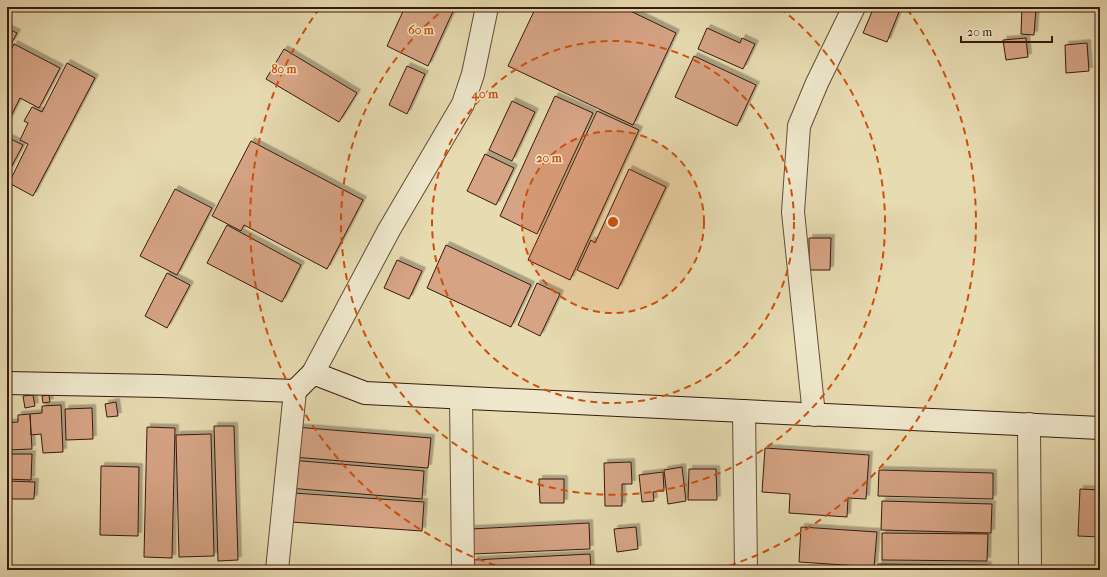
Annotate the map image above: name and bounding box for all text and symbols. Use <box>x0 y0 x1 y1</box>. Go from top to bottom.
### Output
scale bar <box>961 18 1052 44</box>
text: 60 m <box>408 23 435 37</box>
text: 20 m <box>967 25 992 39</box>
text: 80 m <box>271 62 298 76</box>
text: 40 m <box>471 87 499 102</box>
text: 20 m <box>536 151 563 165</box>
centre of rings <box>606 215 620 229</box>

